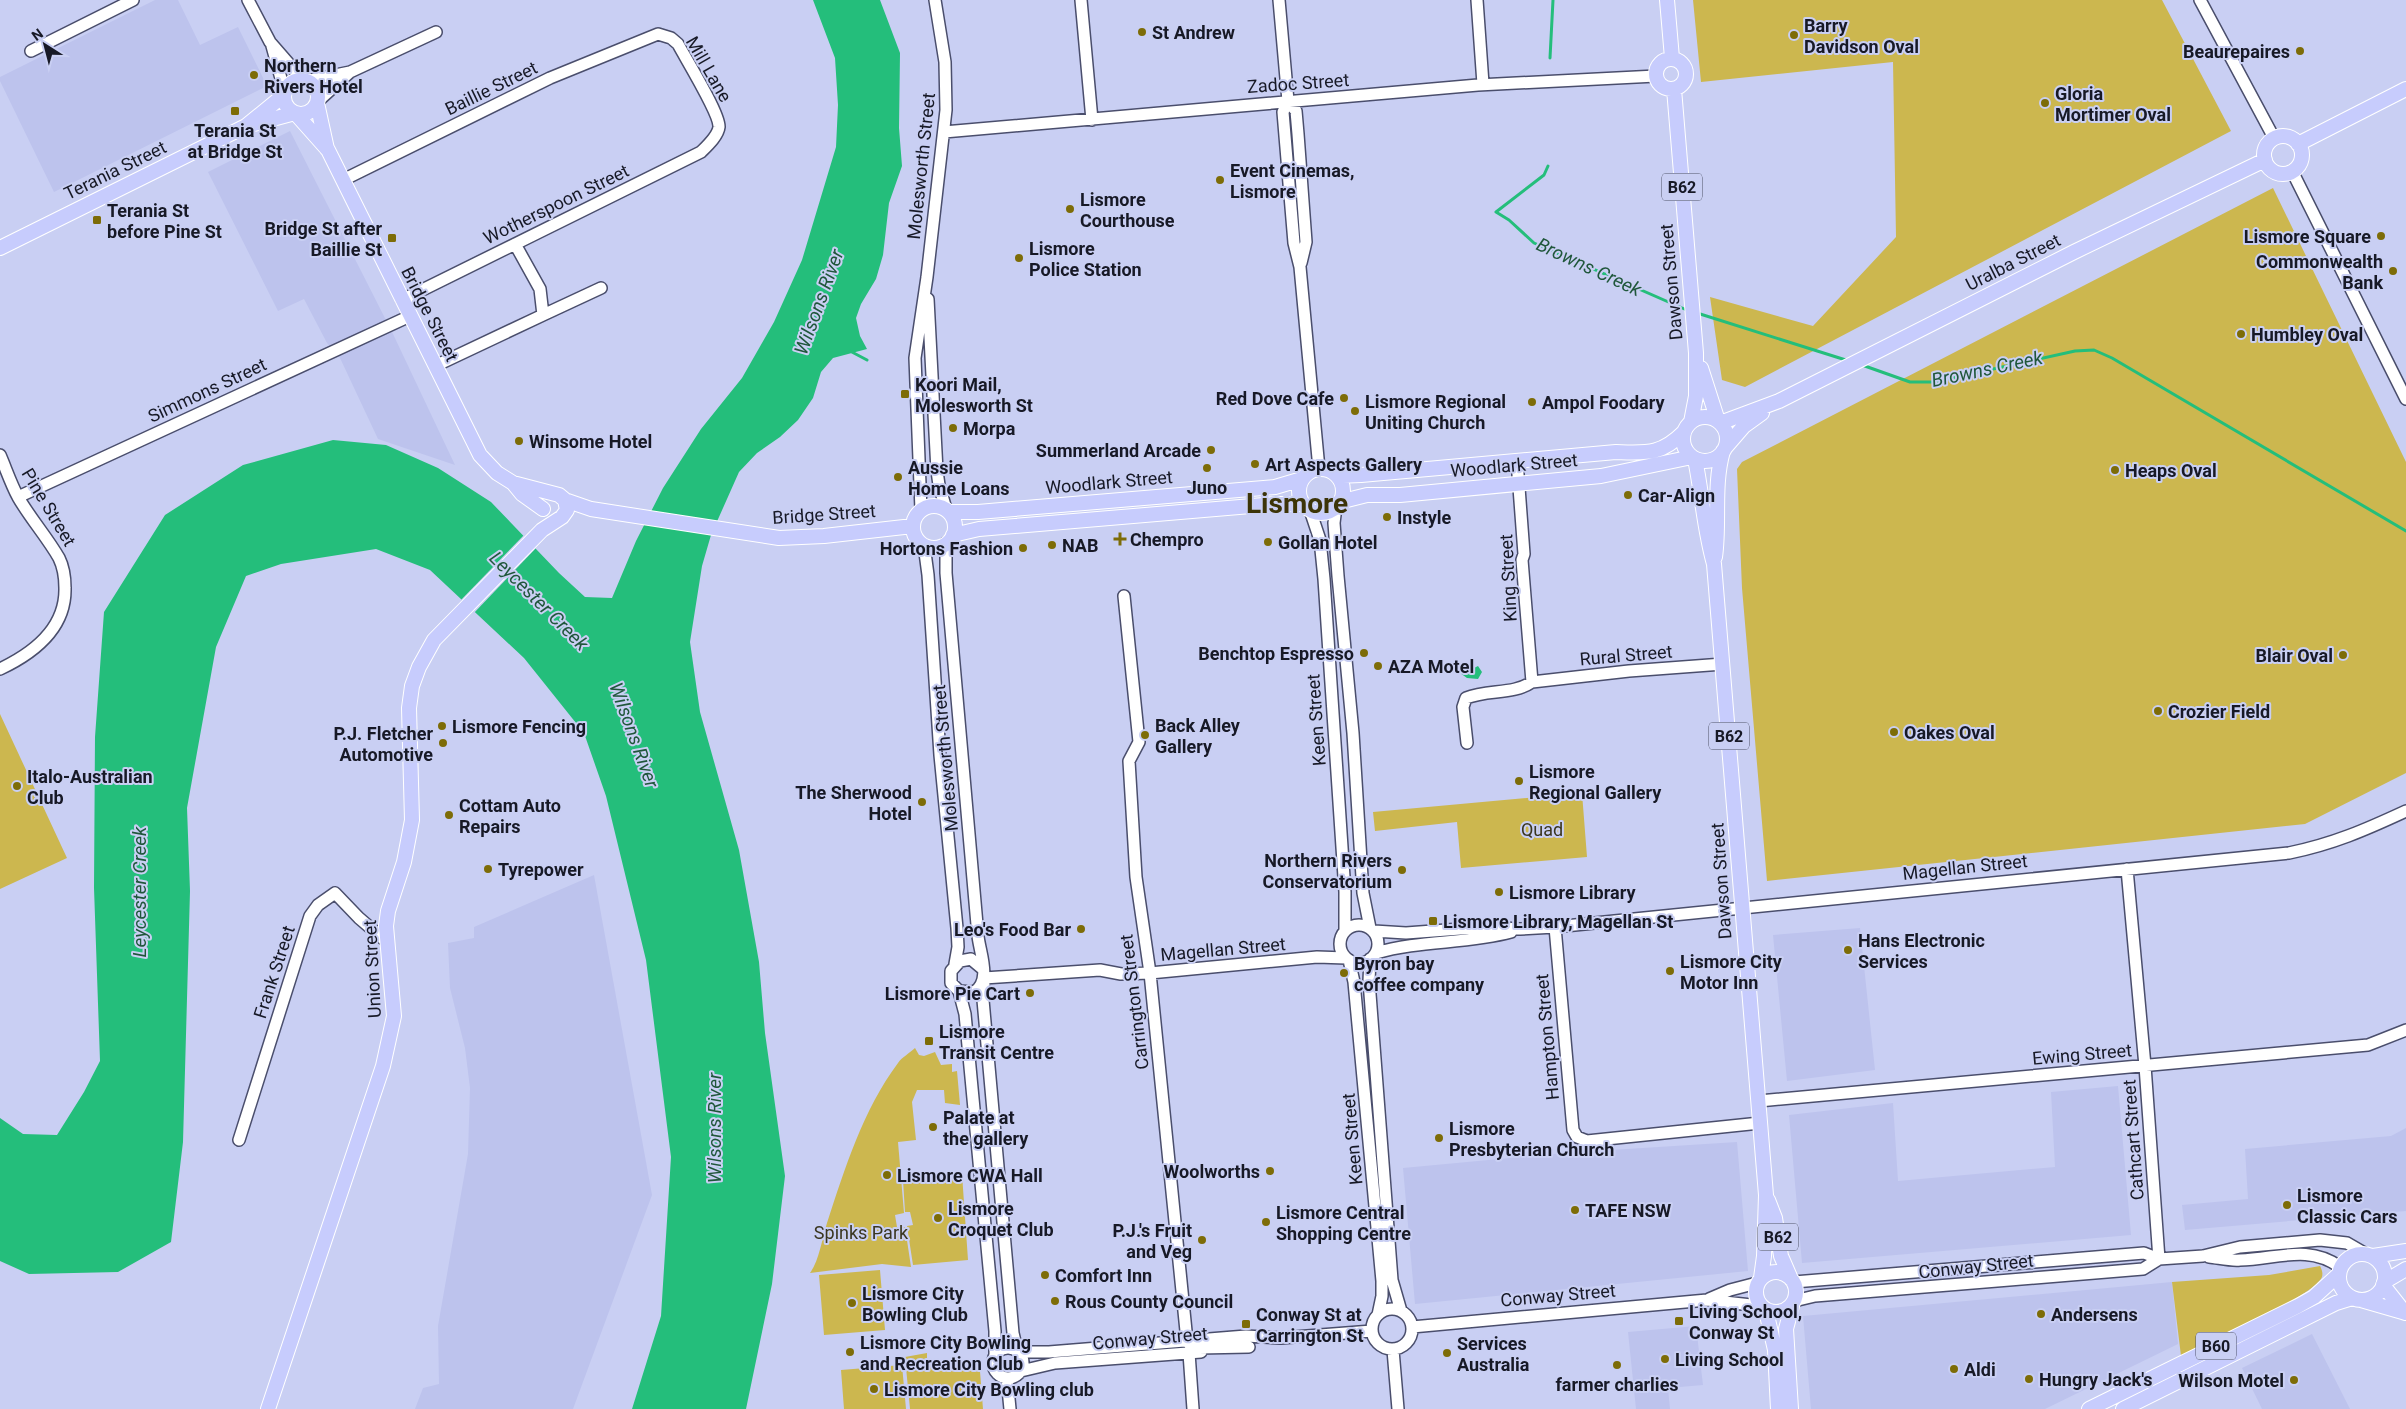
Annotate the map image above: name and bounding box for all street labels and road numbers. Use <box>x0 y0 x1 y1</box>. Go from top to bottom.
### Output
street label: Mill Lane <box>682 32 736 106</box>
street label: Baillie Street <box>441 57 541 119</box>
street label: Zadoc Street <box>1246 69 1350 97</box>
street label: Molesworth Street <box>903 92 939 240</box>
street label: Terania Street <box>61 136 170 204</box>
street label: Wotherspoon Street <box>480 160 632 248</box>
road number: B62 <box>1662 173 1702 200</box>
street label: Dawson Street <box>1655 223 1687 341</box>
street label: Uralba Street <box>1962 229 2064 295</box>
street label: Bridge Street <box>397 263 463 365</box>
street label: Simmons Street <box>145 353 270 427</box>
street label: Woodlark Street <box>1449 449 1579 481</box>
street label: Pine Street <box>18 464 81 550</box>
street label: Woodlark Street <box>1044 466 1174 498</box>
street label: Bridge Street <box>772 500 876 528</box>
street label: King Street <box>1495 534 1521 622</box>
street label: Rural Street <box>1579 640 1673 670</box>
street label: Keen Street <box>1302 673 1330 767</box>
street label: Molesworth Street <box>928 684 962 832</box>
road number: B62 <box>1709 722 1749 749</box>
street label: Dawson Street <box>1706 822 1736 940</box>
street label: Magellan Street <box>1901 850 2029 884</box>
street label: Union Street <box>359 919 385 1019</box>
street label: Frank Street <box>249 923 299 1021</box>
street label: Carrington Street <box>1115 933 1153 1071</box>
street label: Magellan Street <box>1160 933 1287 965</box>
street label: Hampton Street <box>1531 973 1563 1101</box>
street label: Ewing Street <box>2031 1039 2133 1069</box>
street label: Cathcart Street <box>2118 1079 2148 1201</box>
street label: Keen Street <box>1338 1092 1366 1186</box>
road number: B62 <box>1758 1224 1798 1250</box>
street label: Conway Street <box>1917 1250 2035 1282</box>
street label: Conway Street <box>1500 1279 1617 1310</box>
street label: Conway Street <box>1092 1322 1209 1353</box>
road number: B60 <box>2196 1332 2236 1360</box>

